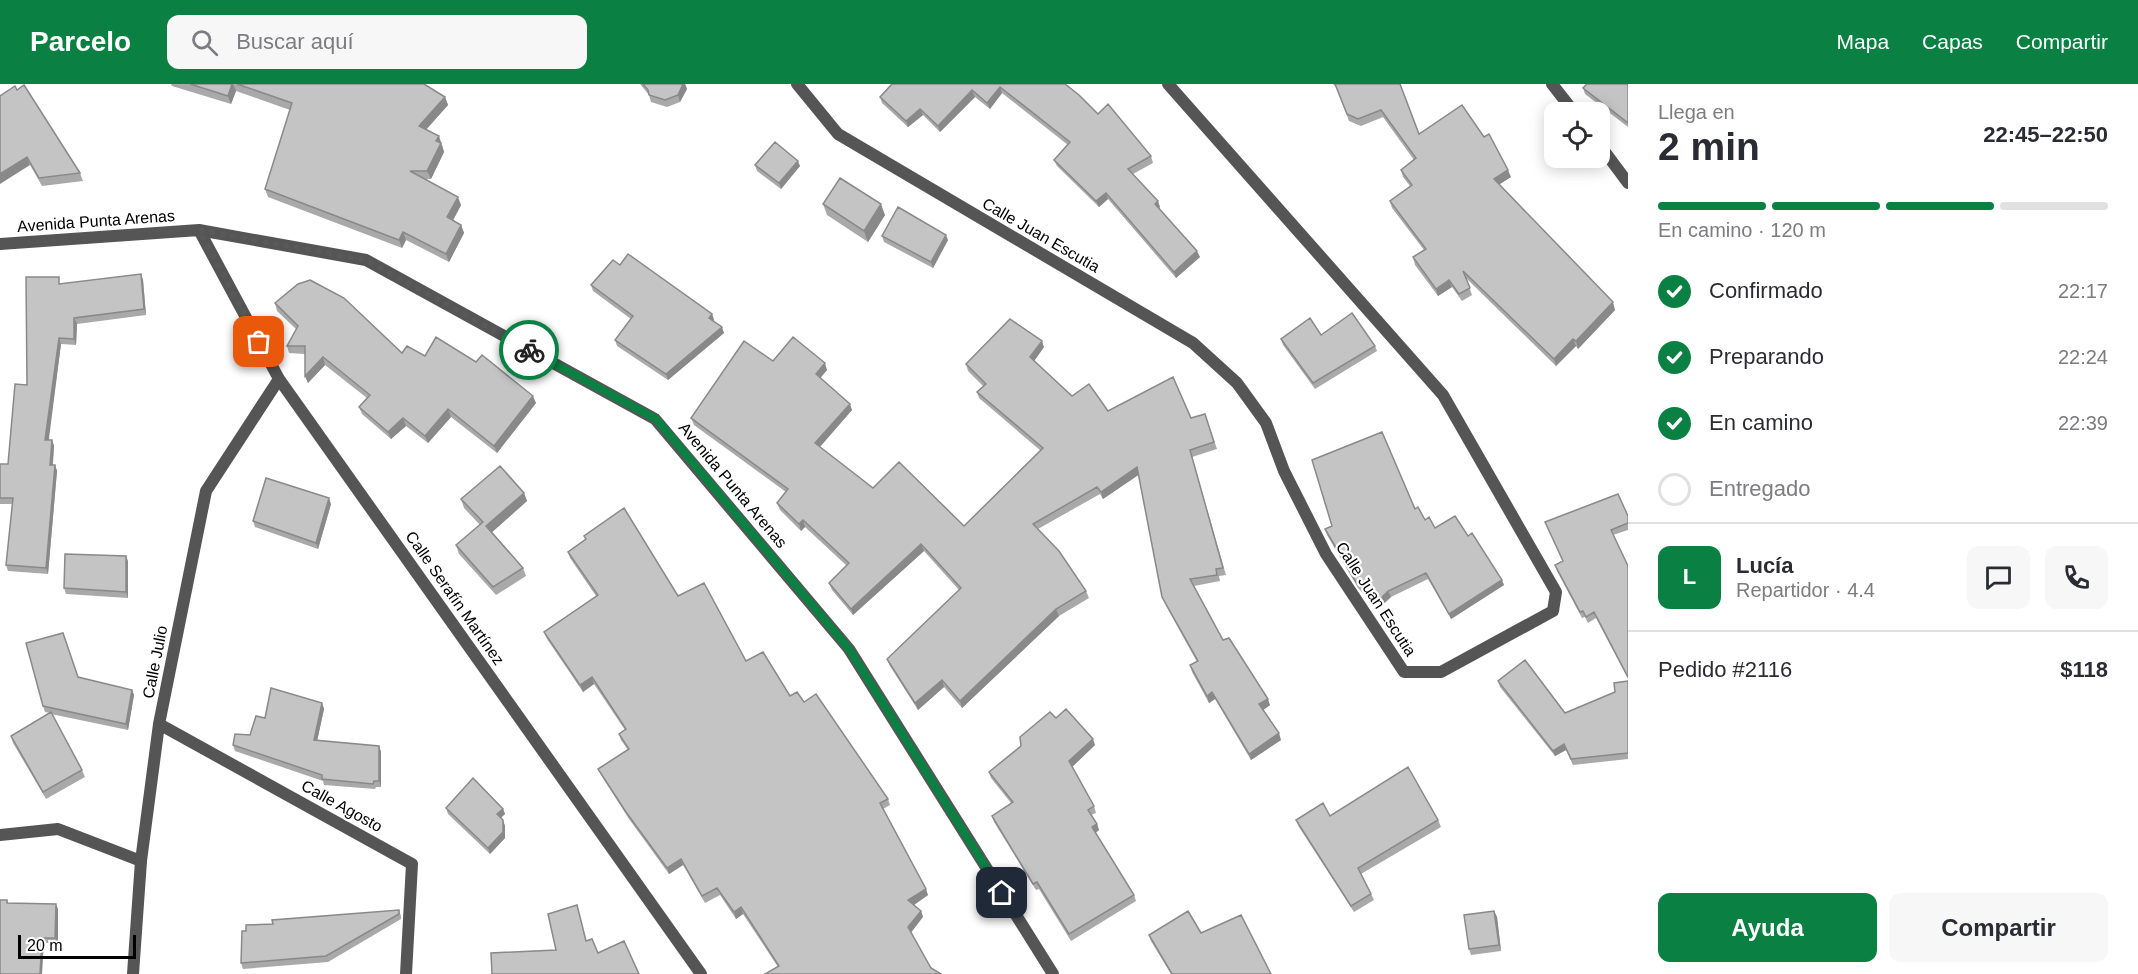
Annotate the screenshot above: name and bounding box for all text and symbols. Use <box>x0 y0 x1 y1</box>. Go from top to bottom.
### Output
search box <box>167 15 587 69</box>
text: Parcelo <box>30 26 131 57</box>
icon: search <box>188 26 221 59</box>
text: Buscar aquí <box>236 29 354 54</box>
text: Mapa <box>1837 30 1889 53</box>
text: Capas <box>1922 30 1983 53</box>
text: Compartir <box>2016 30 2108 53</box>
text: Llega en <box>1658 101 1735 123</box>
map controls <box>1544 102 1610 168</box>
button: locate <box>1544 102 1610 168</box>
text: 22:45–22:50 <box>1983 122 2108 147</box>
text: 2 min <box>1658 125 1760 168</box>
street label: Calle Juan Escutia <box>979 195 1103 276</box>
street label: Avenida Punta Arenas <box>17 207 175 235</box>
text: En camino · 120 m <box>1658 219 1826 241</box>
icon: check <box>1658 275 1691 308</box>
text: Confirmado <box>1709 278 1823 303</box>
text: 22:17 <box>2058 280 2108 302</box>
pin <box>233 316 284 367</box>
courier <box>499 320 559 380</box>
icon: bag <box>242 325 275 358</box>
icon: bike <box>513 334 546 367</box>
icon: check <box>1658 341 1691 374</box>
text: Preparando <box>1709 344 1824 369</box>
text: 22:24 <box>2058 346 2108 368</box>
icon: check <box>1658 407 1691 440</box>
text: En camino <box>1709 410 1813 435</box>
text: 22:39 <box>2058 412 2108 434</box>
street label: Avenida Punta Arenas <box>676 419 790 551</box>
text: Entregado <box>1709 476 1811 501</box>
street label: Calle Serafín Martínez <box>402 528 508 668</box>
street label: Calle Juan Escutia <box>1333 539 1419 659</box>
button: chat <box>1967 546 2030 609</box>
button: phone <box>2045 546 2108 609</box>
text: Lucía <box>1736 553 1793 578</box>
text: L <box>1683 564 1696 589</box>
text: Repartidor · 4.4 <box>1736 579 1875 601</box>
street label: Calle Julio <box>140 624 170 700</box>
text: Pedido #2116 <box>1658 657 1792 682</box>
text: $118 <box>2060 657 2108 682</box>
street label: Calle Agosto <box>299 777 385 835</box>
pin <box>976 867 1027 918</box>
icon: home <box>985 876 1018 909</box>
button: Ayuda <box>1658 893 1877 962</box>
button: Compartir <box>1889 893 2108 962</box>
scale bar <box>18 932 136 960</box>
text: 20 m <box>27 937 63 954</box>

